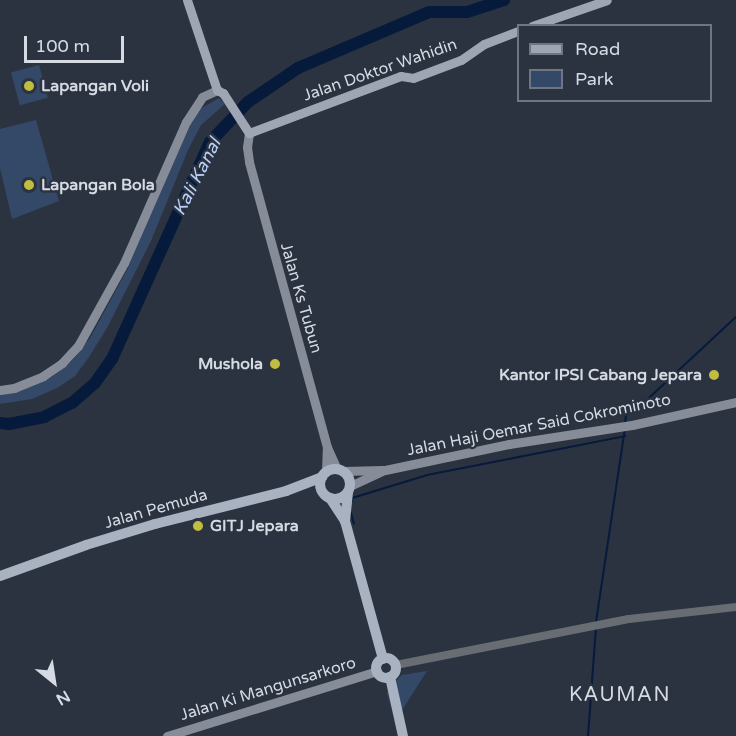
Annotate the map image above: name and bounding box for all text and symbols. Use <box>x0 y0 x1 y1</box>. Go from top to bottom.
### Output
scale bar <box>27 24 128 62</box>
legend <box>517 24 712 102</box>
text: 100 m <box>35 35 90 57</box>
street label: Jalan Doktor Wahidin <box>300 35 460 105</box>
text: Road <box>575 38 620 60</box>
text: Park <box>575 68 613 90</box>
place label: Lapangan Voli <box>41 76 149 96</box>
marker: Lapangan Voli <box>22 79 36 93</box>
water label: Kali Kanal <box>168 135 226 219</box>
place label: Lapangan Bola <box>41 175 155 195</box>
marker: Lapangan Bola <box>22 178 36 192</box>
street label: Jalan Ks Tubun <box>276 241 326 355</box>
place label: Mushola <box>198 354 263 374</box>
marker: Mushola <box>268 357 282 371</box>
place label: Kantor IPSI Cabang Jepara <box>499 365 702 385</box>
marker: Kantor IPSI Cabang Jepara <box>707 368 721 382</box>
street label: Jalan Haji Oemar Said Cokrominoto <box>406 390 672 460</box>
street label: Jalan Pemuda <box>102 485 210 533</box>
place label: GITJ Jepara <box>210 516 299 536</box>
marker: GITJ Jepara <box>191 519 205 533</box>
north arrow <box>24 652 84 712</box>
street label: Jalan Ki Mangunsarkoro <box>178 653 358 725</box>
district label: KAUMAN <box>569 683 671 707</box>
text: N <box>52 686 74 709</box>

